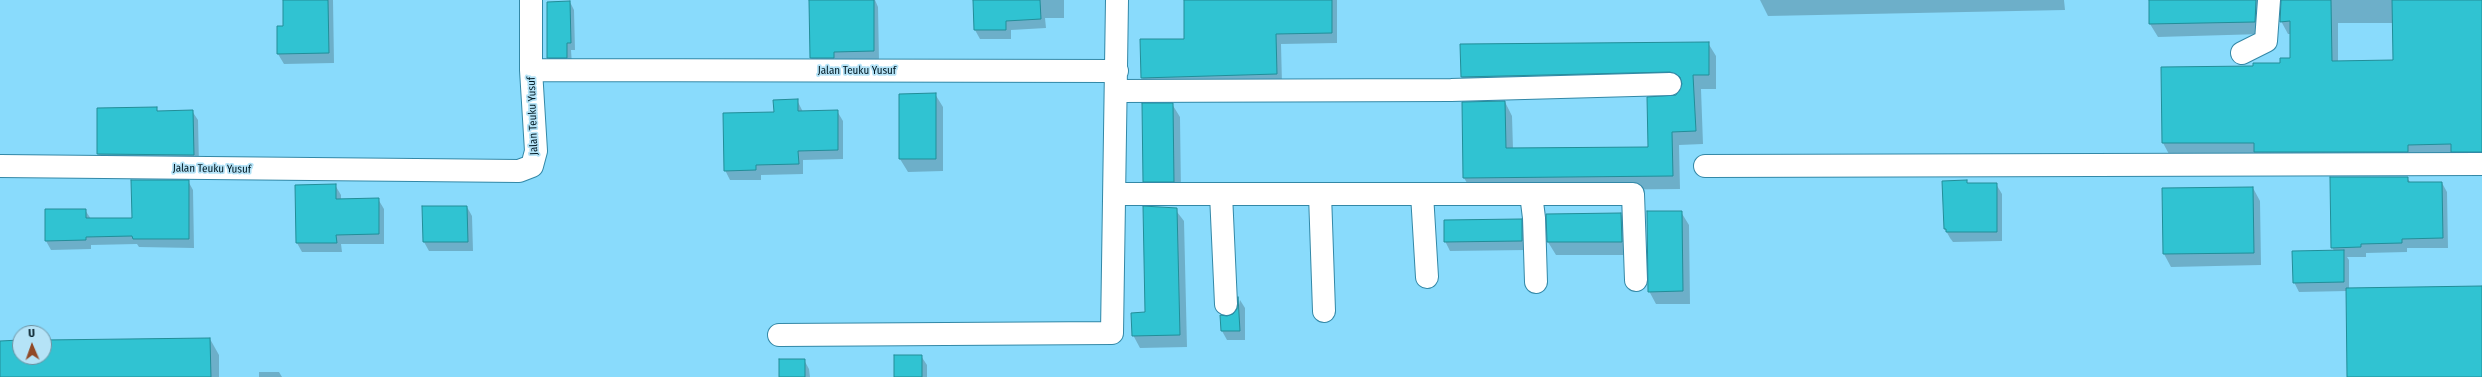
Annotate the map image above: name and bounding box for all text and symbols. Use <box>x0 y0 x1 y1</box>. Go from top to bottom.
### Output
street label: Jalan Teuku Yusuf <box>818 64 896 78</box>
street label: Jalan Teuku Yusuf <box>525 77 541 155</box>
street label: Jalan Teuku Yusuf <box>173 162 251 176</box>
north arrow <box>12 325 52 365</box>
text: U <box>28 327 35 340</box>

